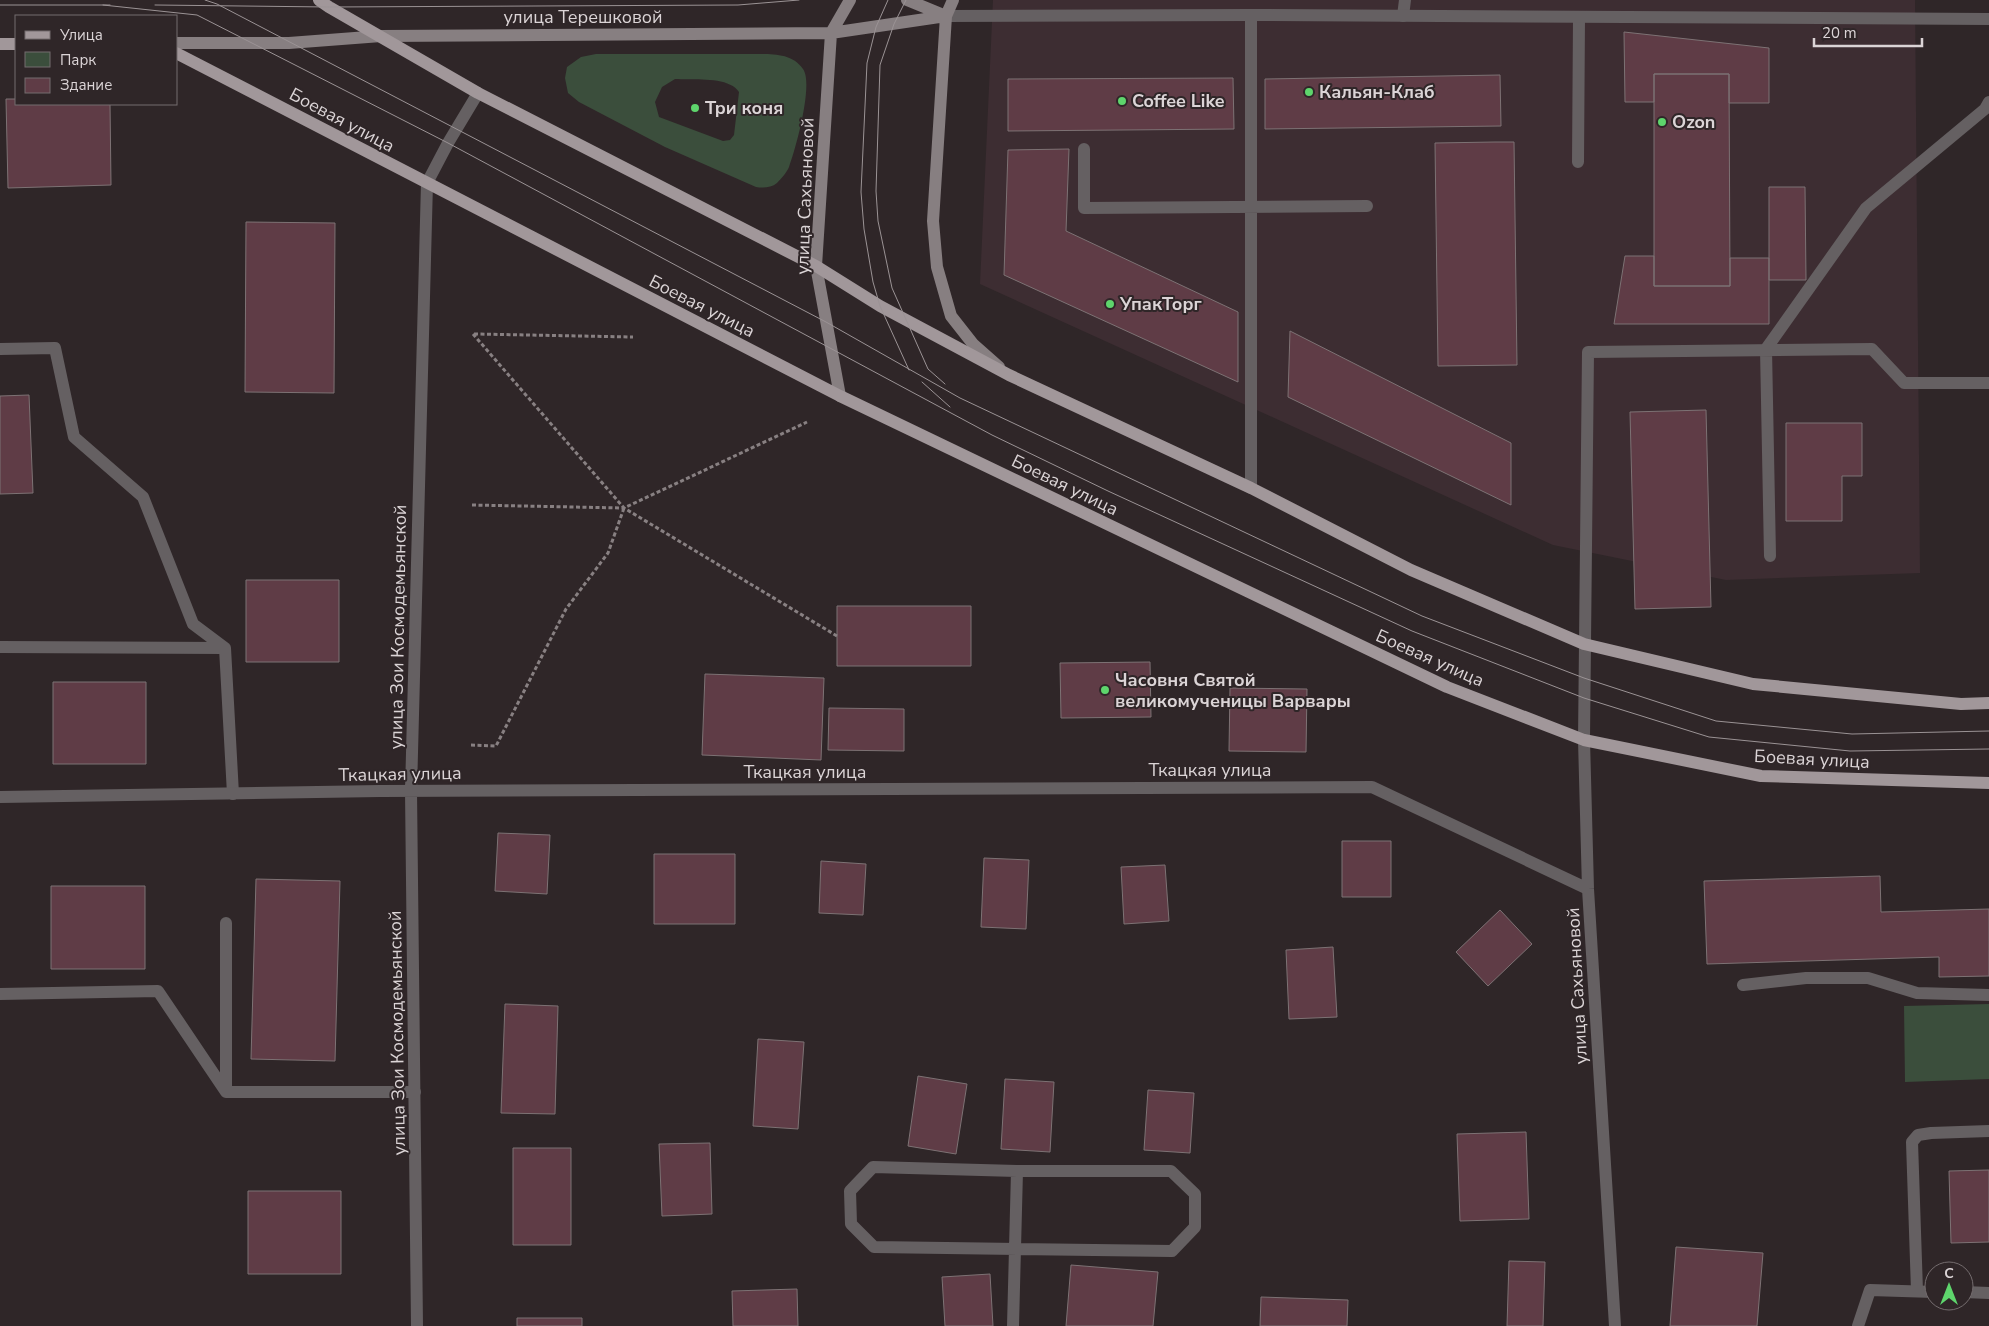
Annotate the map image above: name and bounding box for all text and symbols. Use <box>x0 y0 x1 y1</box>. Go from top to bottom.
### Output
street label: улица Терешковой <box>503 5 663 29</box>
legend <box>15 15 178 105</box>
scale bar <box>1814 15 1922 47</box>
text: 20 m <box>1822 23 1857 43</box>
text: Улица <box>59 25 103 45</box>
text: Парк <box>60 50 96 70</box>
text: Здание <box>60 75 112 95</box>
place label: Кальян-Клаб <box>1319 80 1435 104</box>
street label: Боевая улица <box>285 82 399 158</box>
marker: Кальян-Клаб <box>1303 86 1315 98</box>
place label: Coffee Like <box>1132 89 1225 113</box>
marker: Coffee Like <box>1116 95 1128 107</box>
place label: Три коня <box>705 96 783 120</box>
marker: Три коня <box>689 102 701 114</box>
place label: Ozon <box>1672 110 1715 134</box>
marker: Ozon <box>1656 116 1668 128</box>
street label: улица Сахьяновой <box>790 117 820 275</box>
street label: Боевая улица <box>645 269 759 343</box>
place label: УпакТорг <box>1119 292 1202 316</box>
marker: УпакТорг <box>1104 298 1116 310</box>
street label: Боевая улица <box>1008 449 1122 521</box>
street label: улица Зои Космодемьянской <box>384 504 412 750</box>
street label: Боевая улица <box>1372 623 1488 693</box>
place label: Часовня Святой великомученицы Варвары <box>1115 668 1351 713</box>
marker: Часовня Святой великомученицы Варвары <box>1099 684 1111 696</box>
street label: Боевая улица <box>1753 744 1871 774</box>
street label: Ткацкая улица <box>1148 758 1272 782</box>
street label: Ткацкая улица <box>743 760 867 784</box>
street label: Ткацкая улица <box>338 761 462 787</box>
street label: улица Сахьяновой <box>1561 907 1593 1065</box>
street label: улица Зои Космодемьянской <box>383 910 411 1156</box>
north arrow <box>1924 1261 1974 1311</box>
text: С <box>1944 1264 1954 1283</box>

